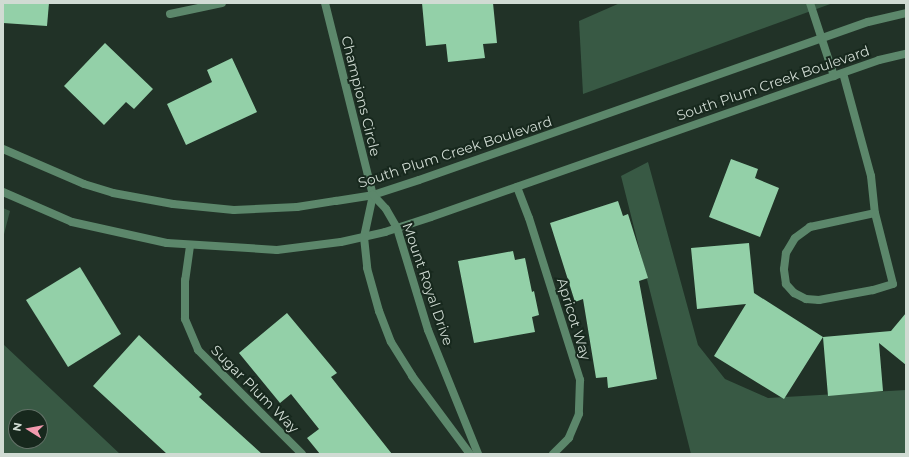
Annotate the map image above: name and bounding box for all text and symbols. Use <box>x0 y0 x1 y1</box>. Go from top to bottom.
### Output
street label: Champions Circle <box>338 34 384 158</box>
street label: South Plum Creek Boulevard <box>674 42 872 124</box>
street label: South Plum Creek Boulevard <box>356 113 554 191</box>
street label: Mount Royal Drive <box>399 220 457 348</box>
street label: Apricot Way <box>554 276 594 362</box>
street label: Sugar Plum Way <box>208 342 302 436</box>
north arrow <box>8 409 48 449</box>
text: N <box>9 421 25 433</box>

